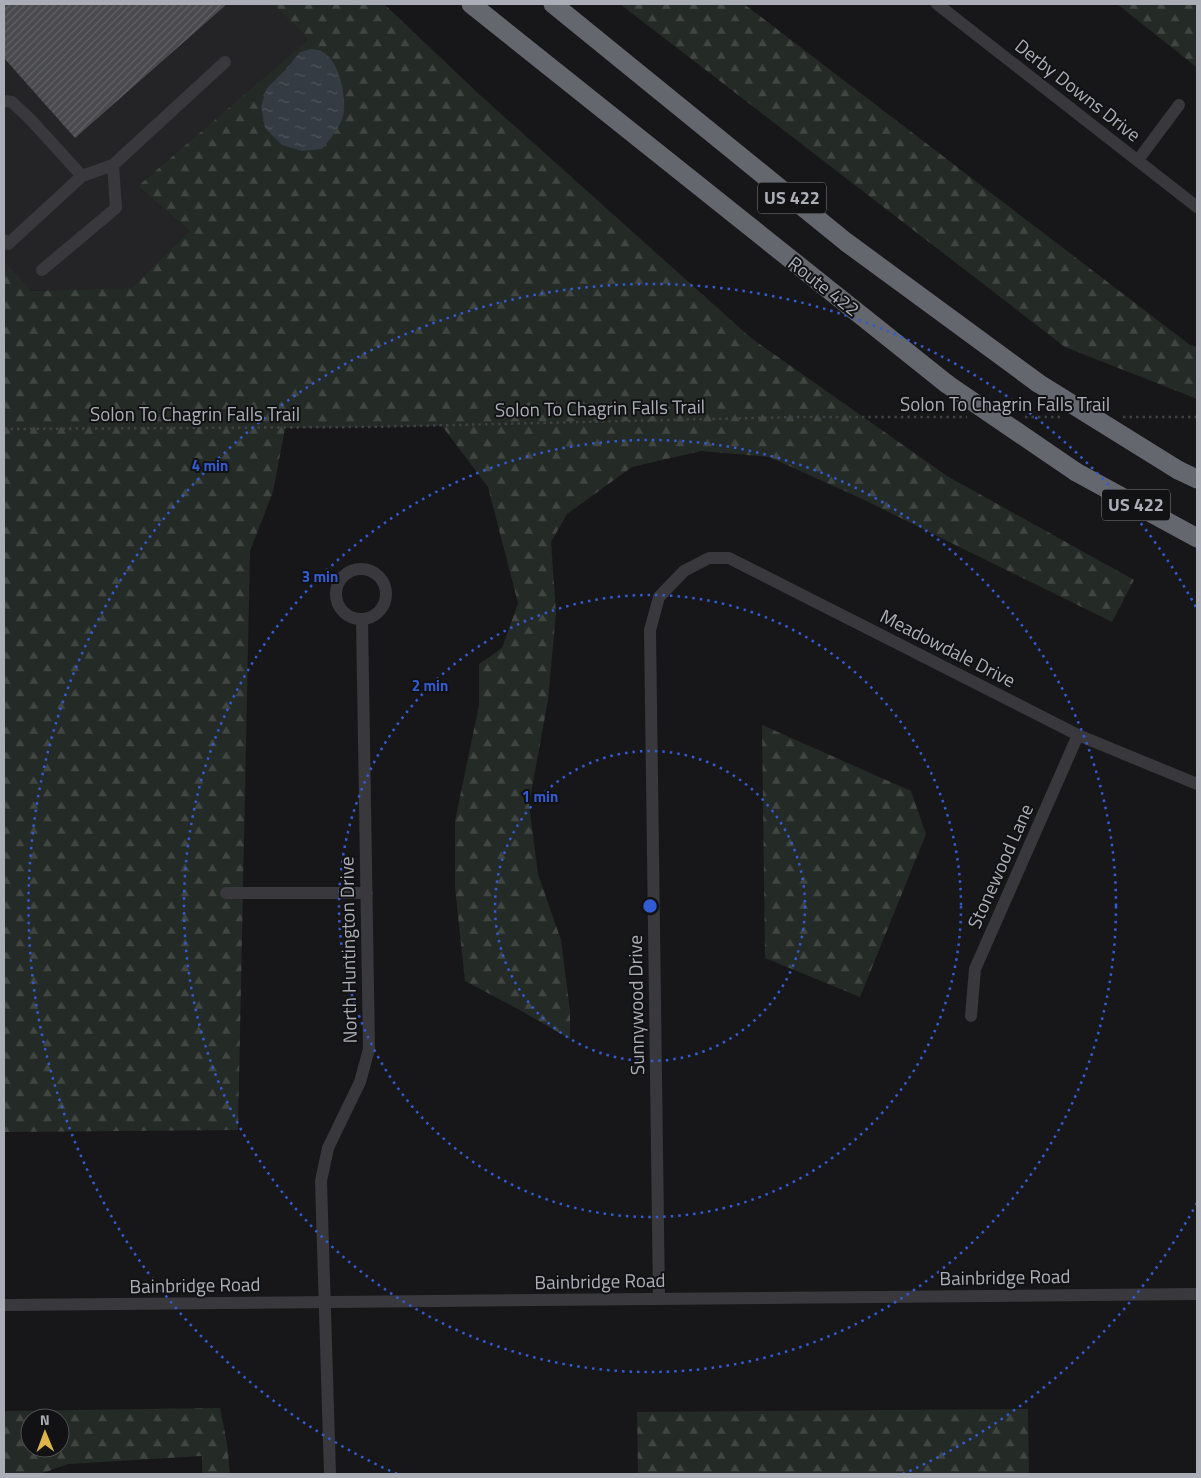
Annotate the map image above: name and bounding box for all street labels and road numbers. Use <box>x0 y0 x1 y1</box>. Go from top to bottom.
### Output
street label: Derby Downs Drive <box>1009 31 1148 148</box>
road number: US 422 <box>758 182 826 214</box>
street label: Route 422 <box>782 248 866 323</box>
street label: Solon To Chagrin Falls Trail <box>900 389 1110 418</box>
street label: Solon To Chagrin Falls Trail <box>495 391 705 424</box>
street label: Solon To Chagrin Falls Trail <box>90 399 300 428</box>
road number: US 422 <box>1102 490 1170 520</box>
street label: Meadowdale Drive <box>875 601 1021 694</box>
street label: Stonewood Lane <box>959 799 1040 933</box>
street label: North Huntington Drive <box>331 856 364 1044</box>
street label: Sunnywood Drive <box>620 935 651 1075</box>
street label: Bainbridge Road <box>939 1261 1071 1292</box>
street label: Bainbridge Road <box>534 1265 666 1296</box>
street label: Bainbridge Road <box>129 1269 261 1300</box>

